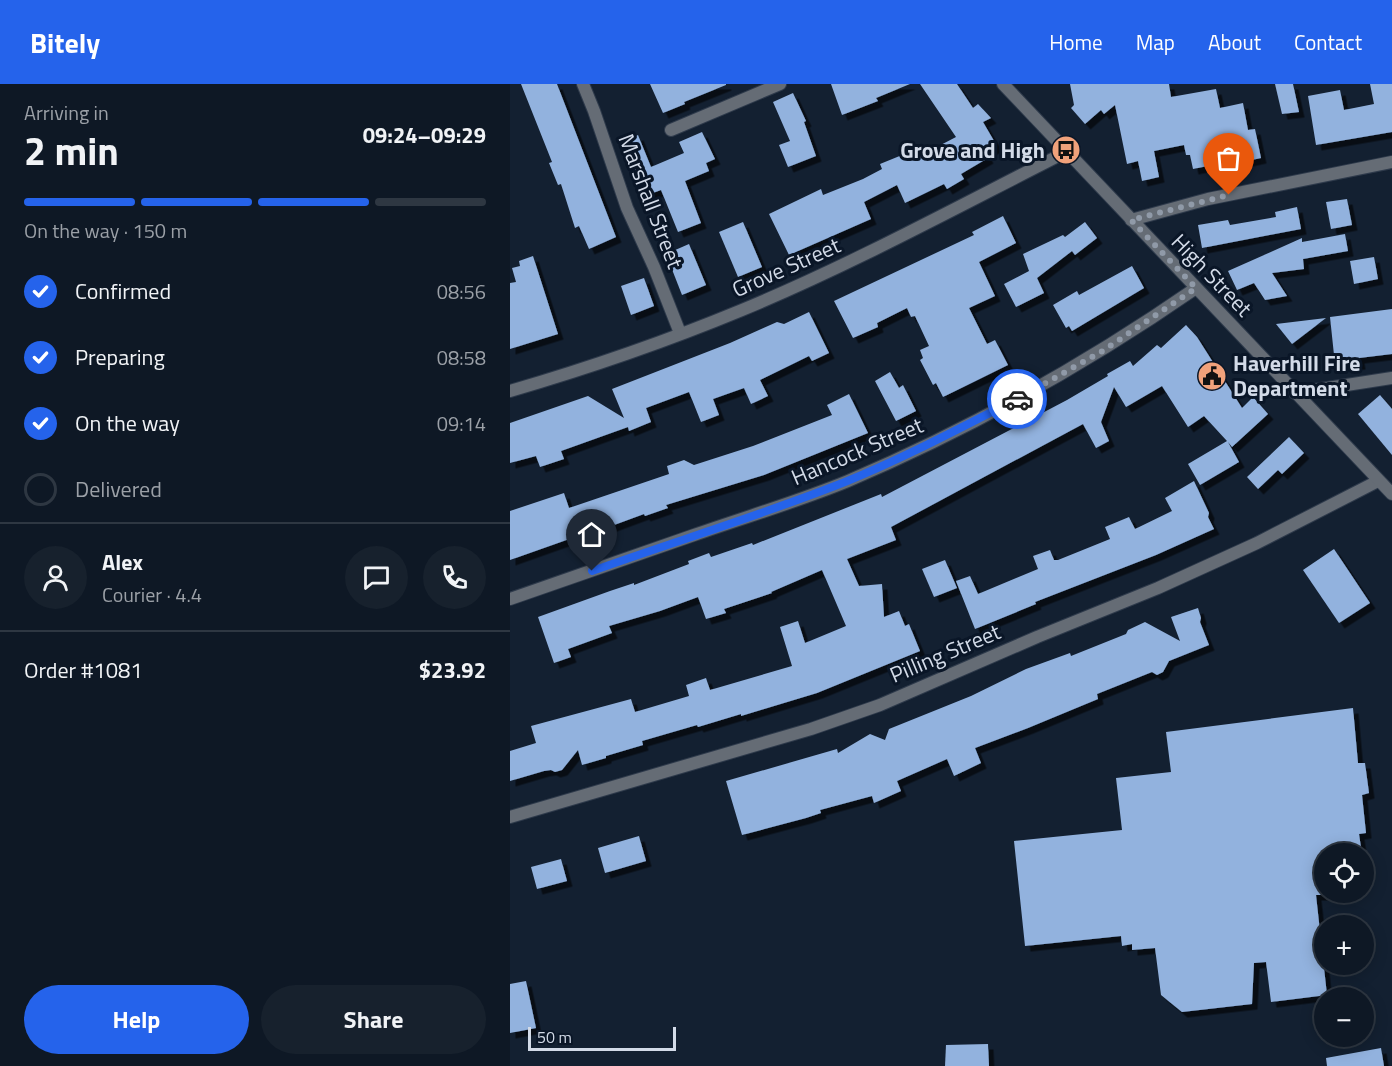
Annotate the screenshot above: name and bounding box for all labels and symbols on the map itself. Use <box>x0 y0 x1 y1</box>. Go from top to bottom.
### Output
street label: Marshall Street <box>610 129 692 274</box>
place label: Grove and High <box>900 133 1045 167</box>
pin <box>1203 133 1254 195</box>
bus stop icon: Grove and High <box>1050 134 1082 166</box>
street label: High Street <box>1164 226 1261 325</box>
street label: Grove Street <box>726 228 846 306</box>
place label: Haverhill Fire Department <box>1233 346 1361 405</box>
public building icon: Haverhill Fire Department <box>1196 360 1228 392</box>
courier <box>987 369 1047 429</box>
street label: Hancock Street <box>786 408 929 494</box>
pin <box>566 509 617 571</box>
street label: Pilling Street <box>884 614 1006 692</box>
scale bar <box>528 1024 676 1052</box>

